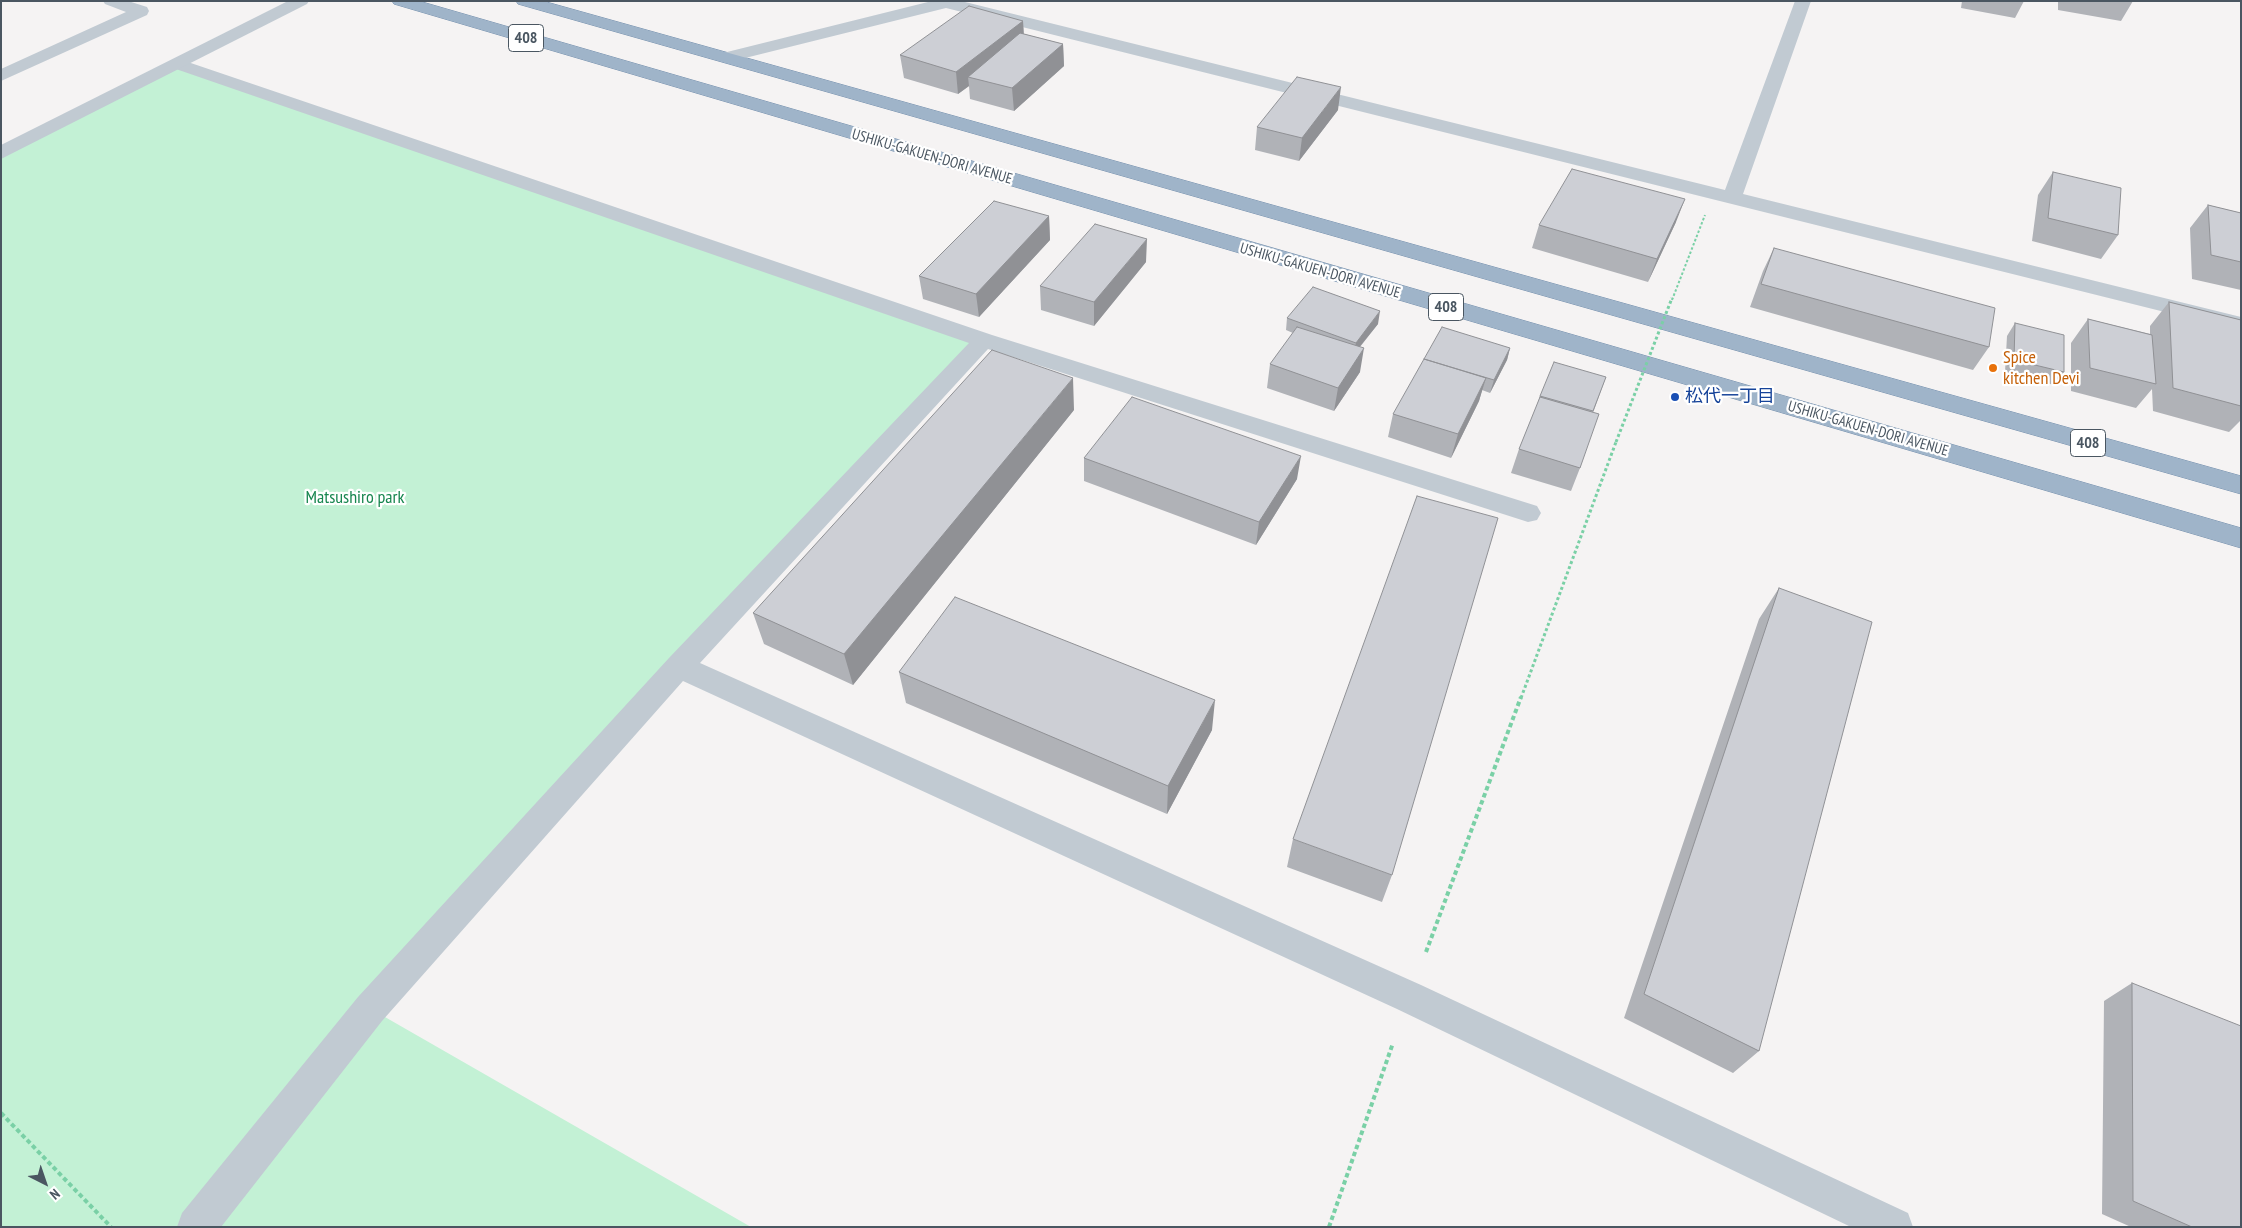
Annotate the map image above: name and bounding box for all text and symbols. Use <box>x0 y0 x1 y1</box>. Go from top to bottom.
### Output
road number: 408 <box>508 24 544 52</box>
street label: USHIKU-GAKUEN-DORI AVENUE <box>850 125 1014 189</box>
street label: USHIKU-GAKUEN-DORI AVENUE <box>1238 239 1402 303</box>
road number: 408 <box>1428 294 1464 320</box>
place label: Spice kitchen Devi <box>2003 347 2080 389</box>
marker: Spice kitchen Devi <box>1987 362 1999 374</box>
place label: 松代一丁目 <box>1685 386 1775 408</box>
marker: 松代一丁目 <box>1669 391 1681 403</box>
street label: USHIKU-GAKUEN-DORI AVENUE <box>1786 397 1950 461</box>
road number: 408 <box>2070 429 2106 456</box>
park label: Matsushiro park <box>306 487 404 509</box>
north arrow <box>20 1158 70 1208</box>
text: N <box>46 1185 64 1204</box>

